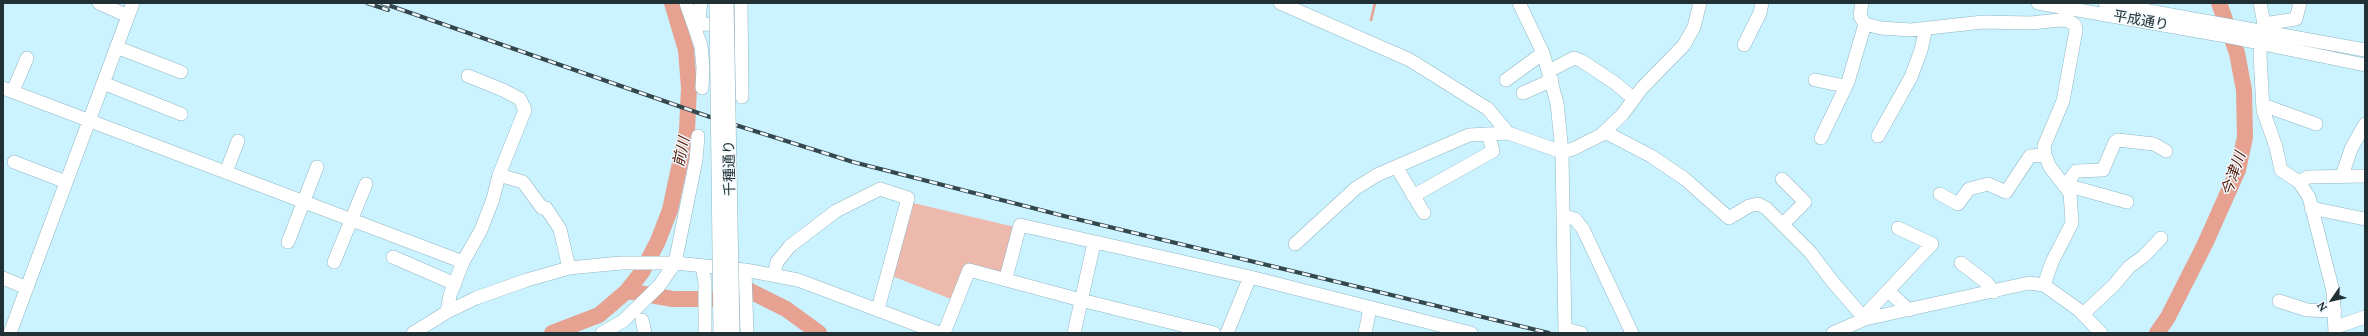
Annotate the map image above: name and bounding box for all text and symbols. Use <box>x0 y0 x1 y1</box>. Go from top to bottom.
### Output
street label: 平成通り <box>2112 8 2170 34</box>
water label: 前川 <box>670 135 694 169</box>
street label: 千種通り <box>721 140 739 196</box>
water label: 今津川 <box>2218 150 2250 198</box>
north arrow <box>2312 280 2352 320</box>
text: N <box>2314 299 2330 314</box>

